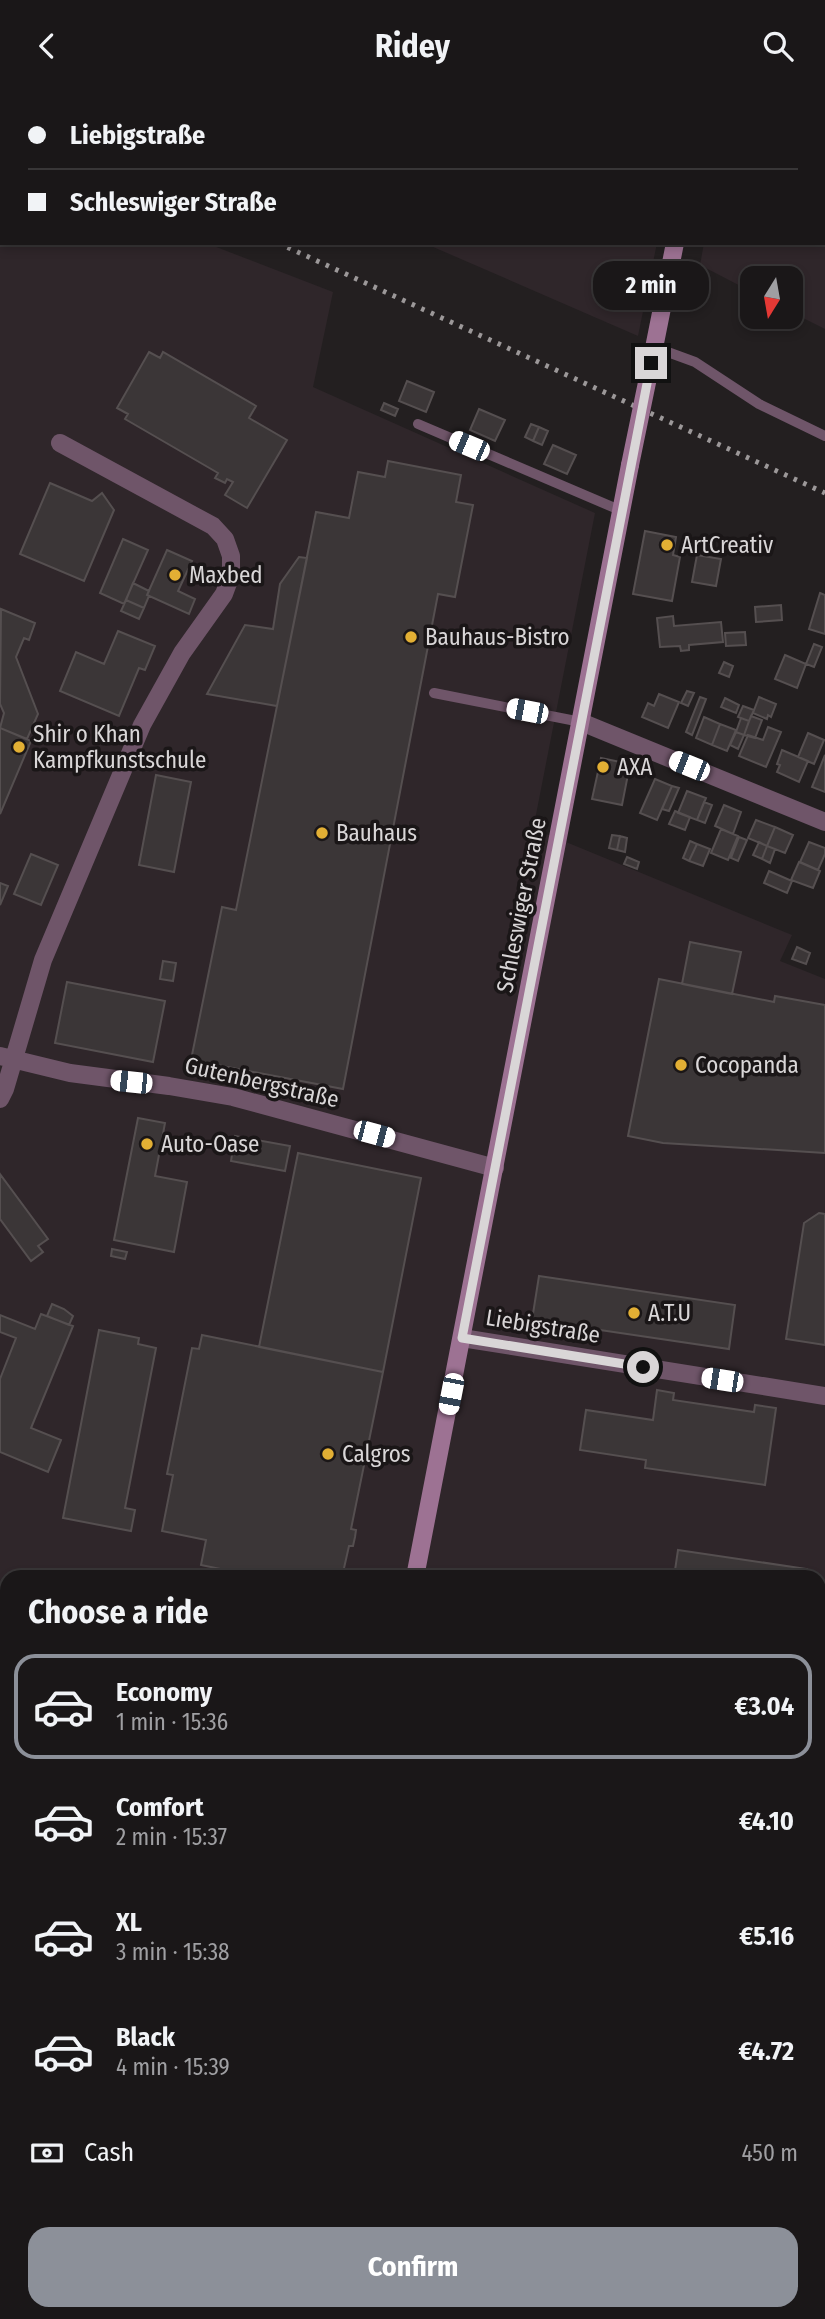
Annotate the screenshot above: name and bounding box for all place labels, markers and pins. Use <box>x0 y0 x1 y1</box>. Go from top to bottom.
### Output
place label: ArtCreativ <box>681 531 774 559</box>
marker: ArtCreativ <box>659 537 675 553</box>
place label: Maxbed <box>189 561 263 589</box>
marker: Maxbed <box>167 567 183 583</box>
place label: Bauhaus-Bistro <box>425 623 570 651</box>
marker: Bauhaus-Bistro <box>403 629 419 645</box>
place label: Shir o Khan Kampfkunstschule <box>33 720 206 774</box>
marker: Shir o Khan Kampfkunstschule <box>11 739 27 755</box>
place label: AXA <box>617 753 652 781</box>
marker: AXA <box>595 759 611 775</box>
place label: Bauhaus <box>336 819 417 847</box>
marker: Bauhaus <box>314 825 330 841</box>
place label: Cocopanda <box>695 1051 799 1079</box>
marker: Cocopanda <box>673 1057 689 1073</box>
place label: Auto-Oase <box>161 1130 259 1158</box>
marker: Auto-Oase <box>139 1136 155 1152</box>
place label: A.T.U <box>648 1299 691 1327</box>
marker: A.T.U <box>626 1305 642 1321</box>
place label: Calgros <box>342 1440 411 1468</box>
marker: Calgros <box>320 1446 336 1462</box>

